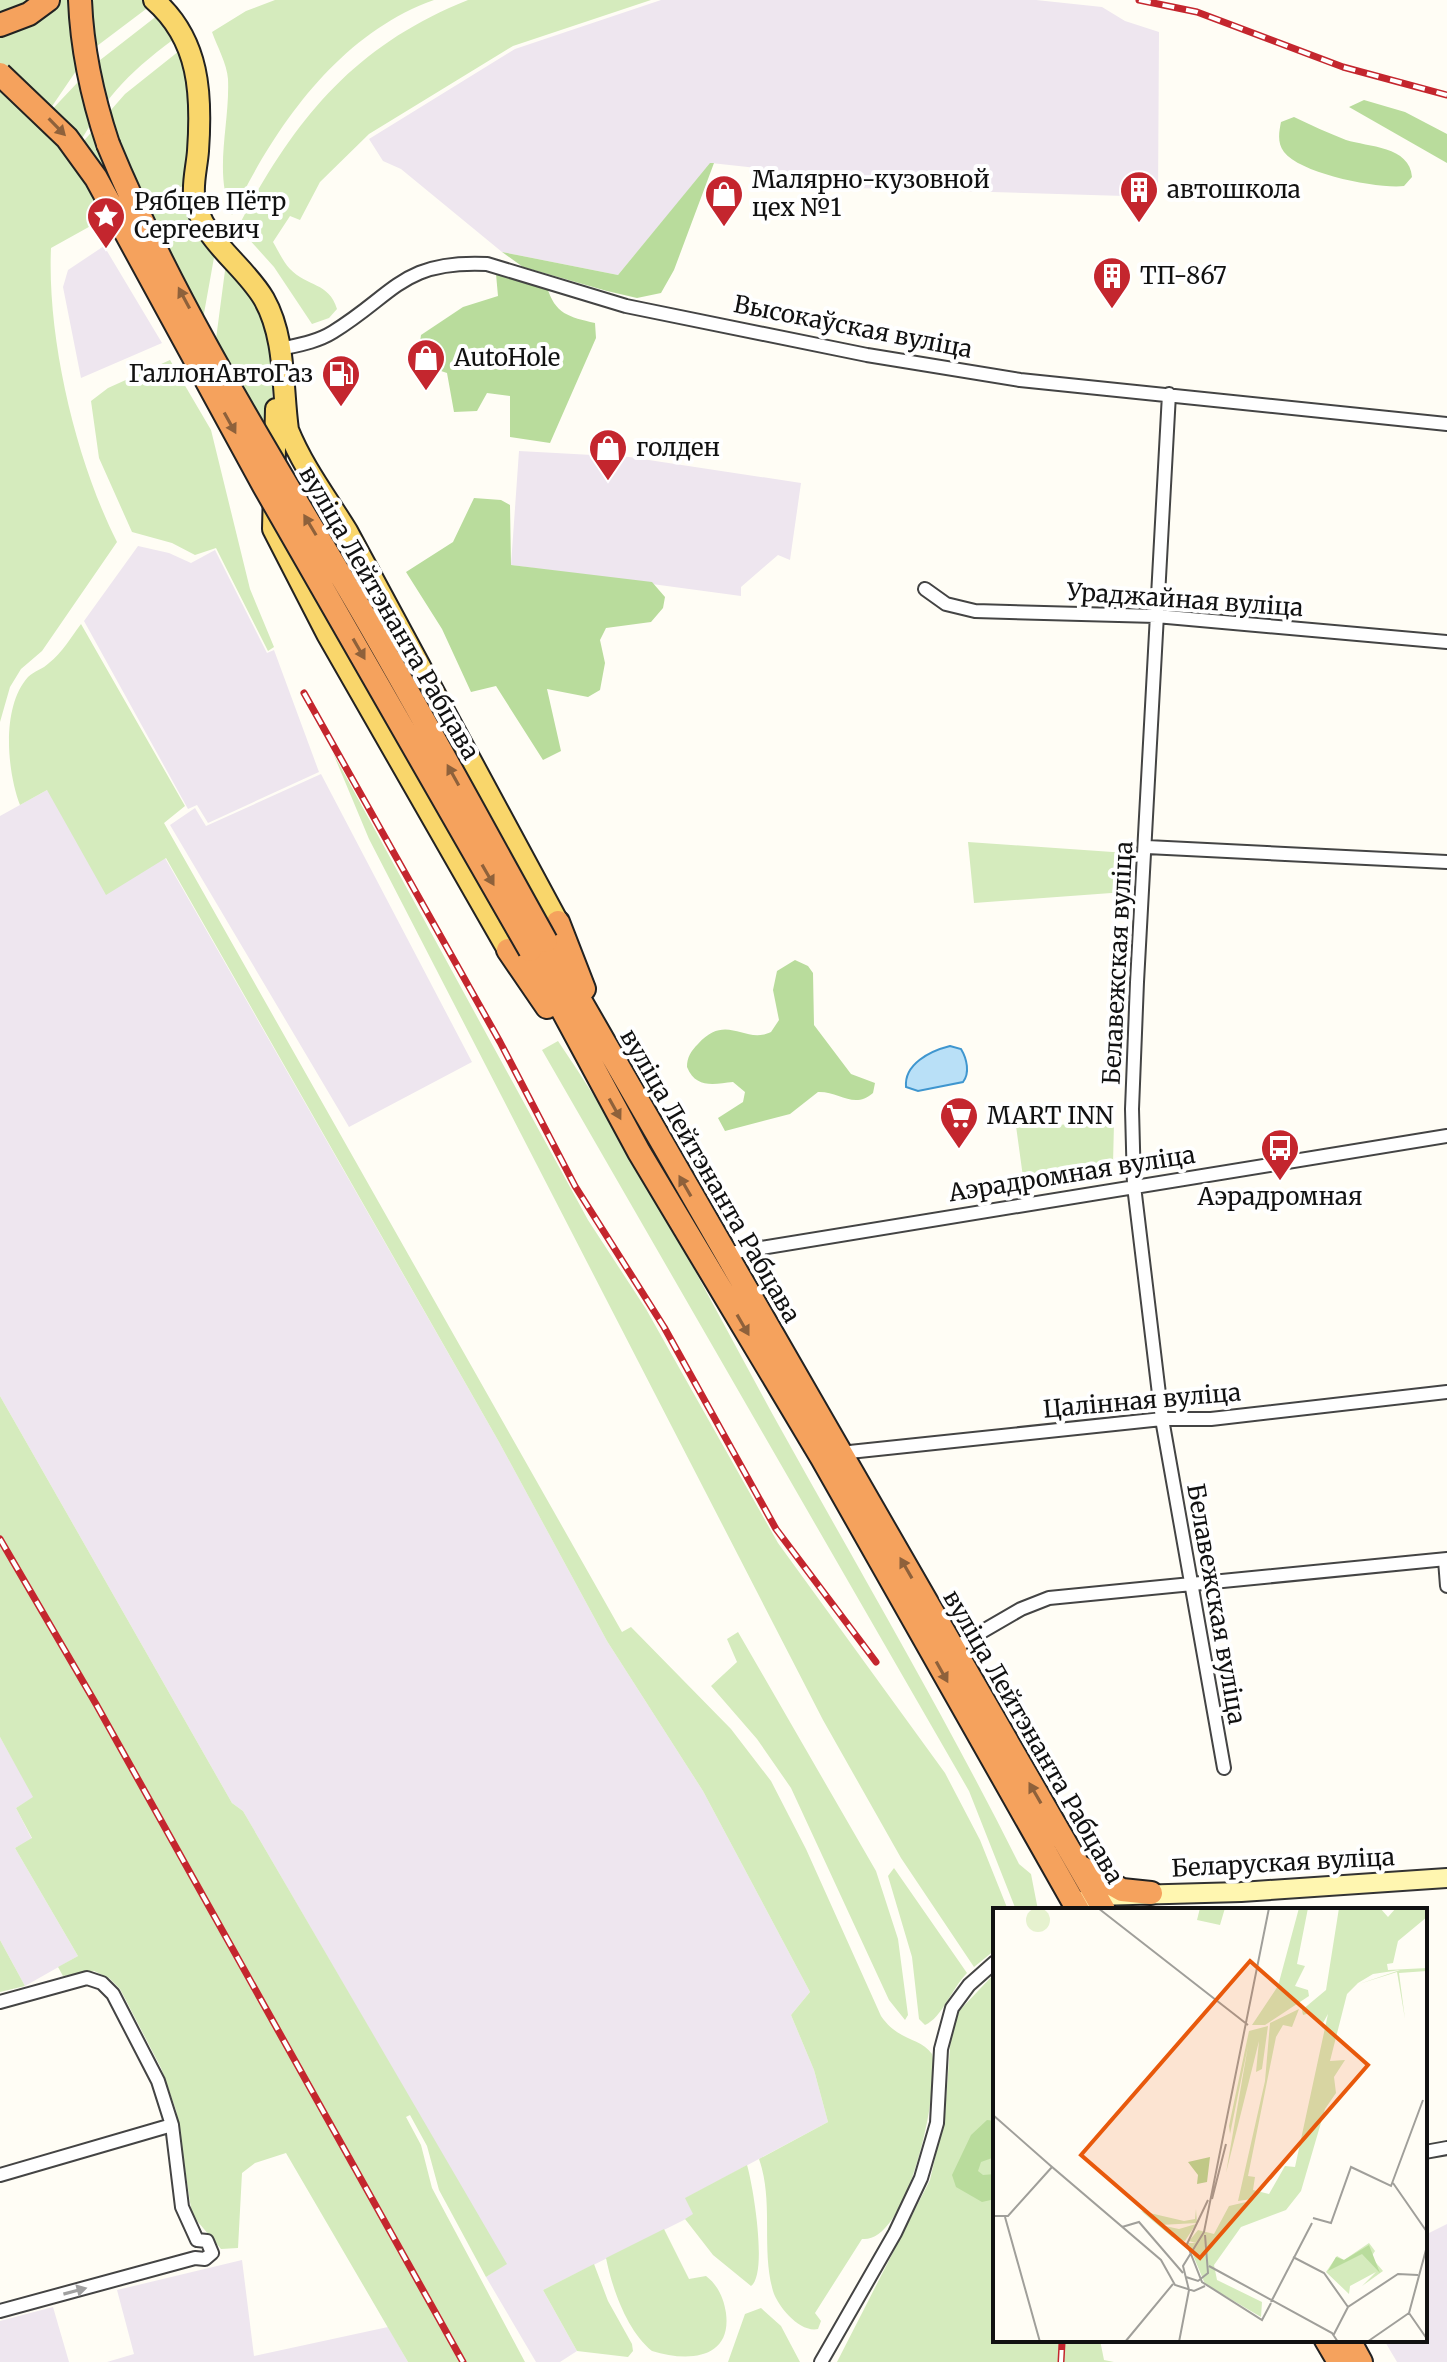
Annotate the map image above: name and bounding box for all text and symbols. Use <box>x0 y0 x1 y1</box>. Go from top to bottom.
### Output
one-way arrow <box>47 117 65 136</box>
place label: Малярно-кузовной цех №1 <box>752 164 990 223</box>
building icon: автошкола <box>1118 169 1160 224</box>
shop icon: Малярно-кузовной цех №1 <box>703 173 745 228</box>
place label: автошкола <box>1167 174 1301 205</box>
place label: Рябцев Пётр Сергеевич <box>134 186 286 245</box>
place icon: Рябцев Пётр Сергеевич <box>85 195 127 250</box>
building icon: ТП-867 <box>1091 255 1133 310</box>
place label: ТП-867 <box>1140 260 1227 291</box>
one-way arrow <box>177 287 191 309</box>
street label: Высокаўская вуліца <box>731 288 975 365</box>
shop icon: AutoHole <box>405 337 447 392</box>
place label: AutoHole <box>453 342 560 373</box>
fuel station icon: ГаллонАвтоГаз <box>320 353 362 408</box>
place label: ГаллонАвтоГаз <box>128 358 313 389</box>
one-way arrow <box>223 412 237 435</box>
shop icon: голден <box>587 427 629 482</box>
place label: голден <box>636 432 720 463</box>
street label: вуліца Лейтэнанта Рабцава <box>292 460 486 765</box>
one-way arrow <box>303 514 317 536</box>
street label: Ураджайная вуліца <box>1065 576 1304 623</box>
one-way arrow <box>352 638 366 660</box>
one-way arrow <box>446 764 460 786</box>
street label: Белавежская вуліца <box>1096 840 1139 1086</box>
one-way arrow <box>480 864 494 886</box>
street label: вуліца Лейтэнанта Рабцава <box>613 1023 807 1328</box>
supermarket icon: MART INN <box>938 1095 980 1150</box>
one-way arrow <box>608 1097 622 1120</box>
place label: MART INN <box>987 1100 1114 1131</box>
bus stop icon: Аэрадромная <box>1259 1127 1301 1182</box>
street label: Аэрадромная вуліца <box>946 1139 1197 1208</box>
one-way arrow <box>678 1175 692 1197</box>
place label: Аэрадромная <box>1197 1181 1362 1212</box>
one-way arrow <box>736 1314 750 1336</box>
street label: Цалінная вуліца <box>1042 1376 1242 1425</box>
street label: Белавежская вуліца <box>1180 1481 1253 1727</box>
one-way arrow <box>899 1557 913 1579</box>
street label: вуліца Лейтэнанта Рабцава <box>936 1584 1130 1889</box>
one-way arrow <box>935 1661 949 1684</box>
one-way arrow <box>1028 1782 1042 1804</box>
street label: Беларуская вуліца <box>1170 1841 1396 1884</box>
inset map <box>993 1908 1427 2342</box>
one-way arrow <box>63 2285 88 2297</box>

